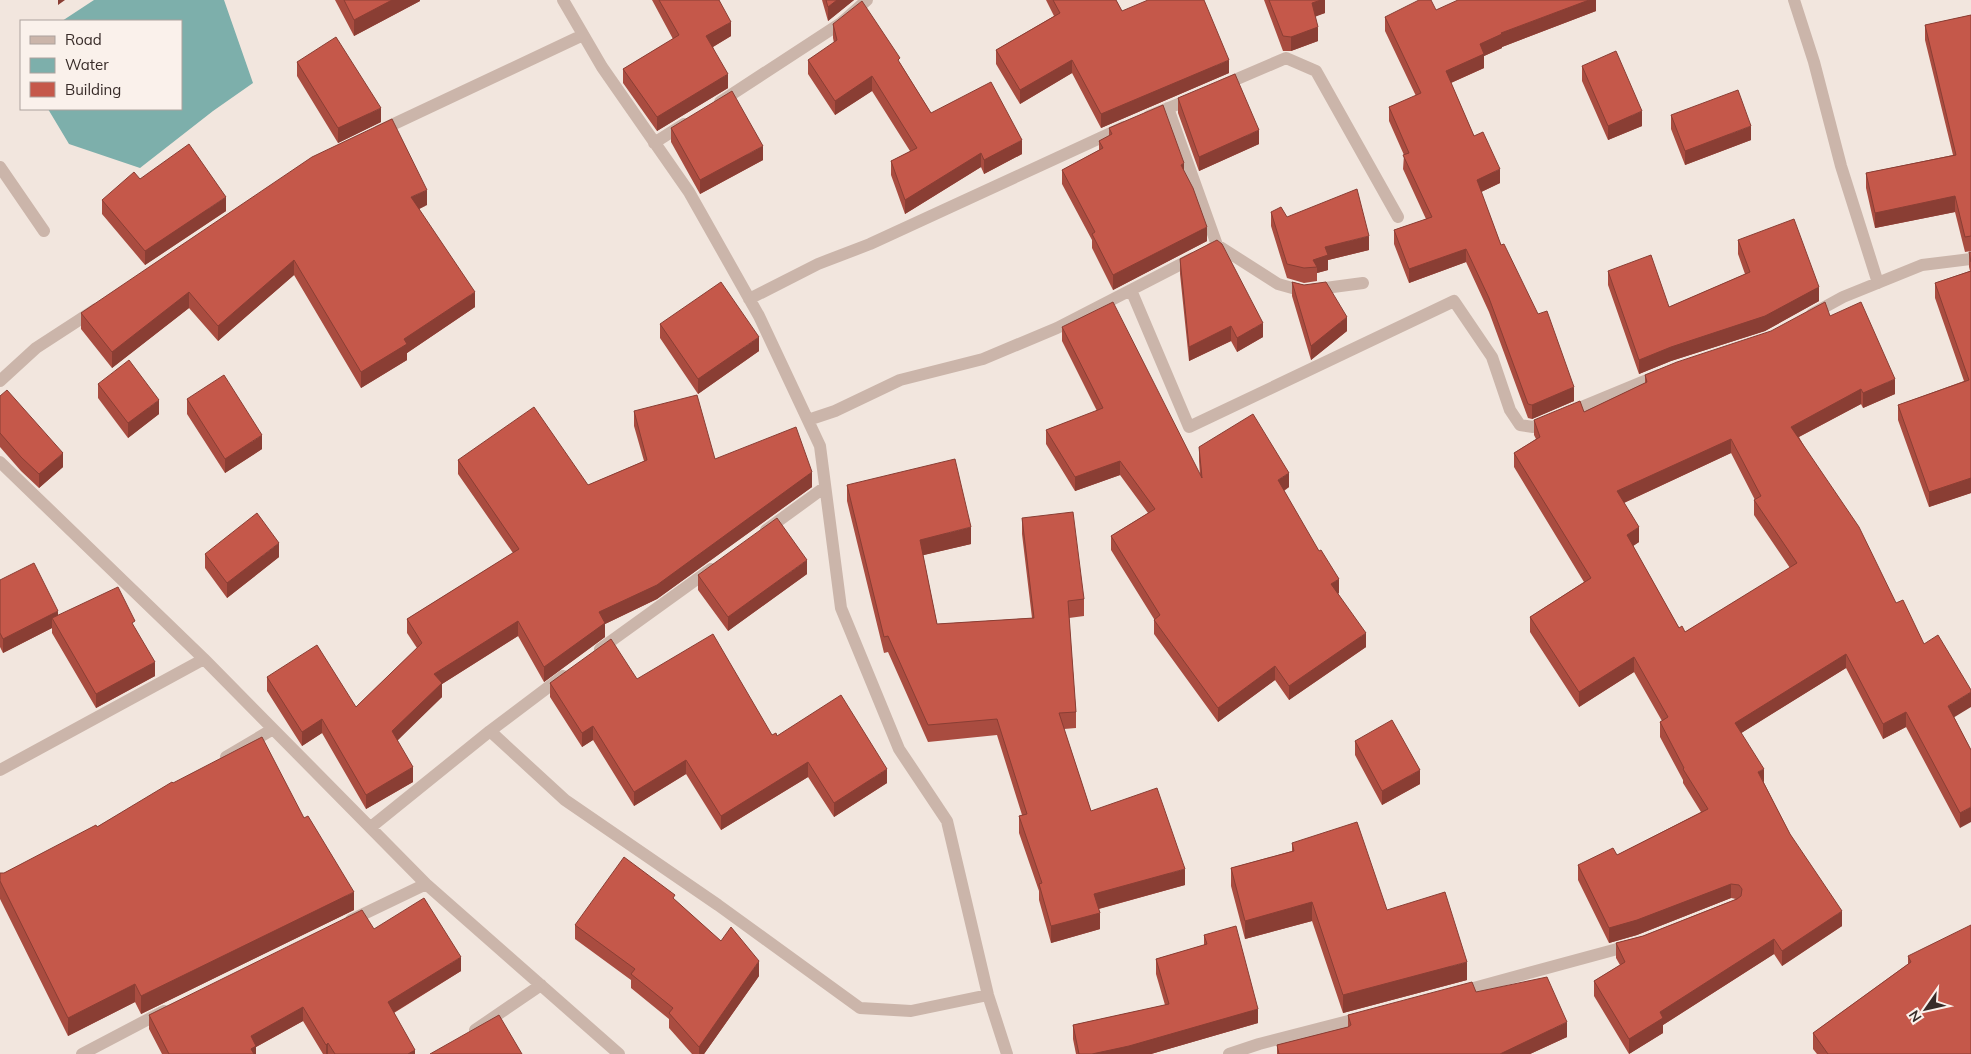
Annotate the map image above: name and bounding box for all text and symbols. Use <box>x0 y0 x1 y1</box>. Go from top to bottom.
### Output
legend <box>20 20 182 110</box>
text: Road <box>65 30 102 49</box>
text: Water <box>65 55 109 74</box>
text: Building <box>65 80 121 99</box>
north arrow <box>1901 984 1951 1034</box>
text: N <box>1905 1007 1926 1026</box>

